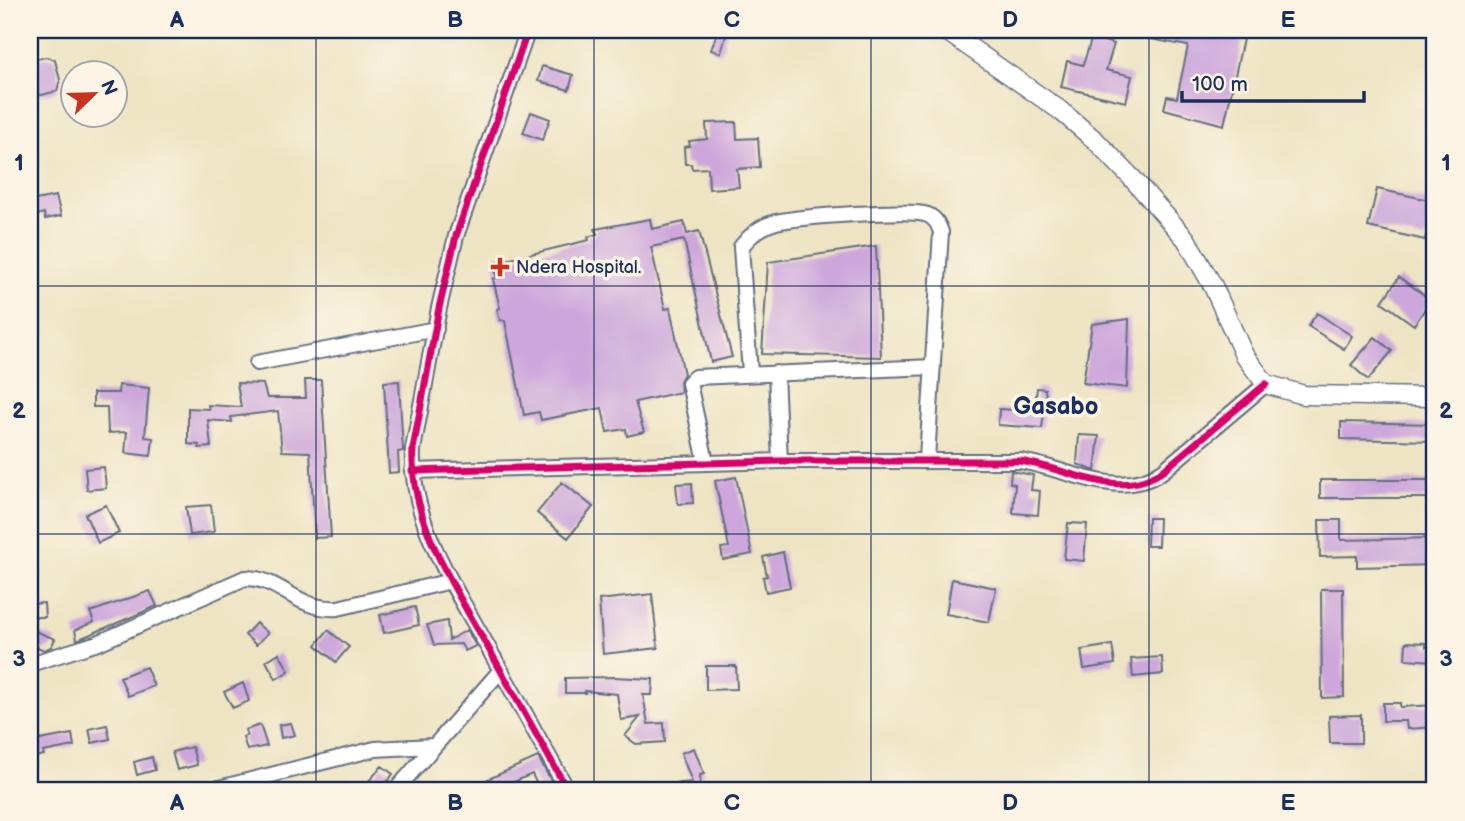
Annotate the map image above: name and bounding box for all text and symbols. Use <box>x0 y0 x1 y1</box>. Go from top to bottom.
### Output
text: A <box>169 6 185 34</box>
text: B <box>447 6 463 34</box>
text: C <box>724 6 740 34</box>
text: D <box>1002 6 1018 34</box>
text: E <box>1281 6 1296 34</box>
north arrow <box>60 60 130 130</box>
scale bar <box>1182 60 1364 104</box>
text: 100 m <box>1192 72 1248 97</box>
text: N <box>95 77 122 99</box>
text: 1 <box>14 149 24 177</box>
text: 1 <box>1441 149 1451 177</box>
marker: Ndera Hospital. <box>490 257 510 277</box>
place label: Ndera Hospital. <box>516 257 641 278</box>
district label: Gasabo <box>1014 392 1098 421</box>
text: 2 <box>12 397 26 425</box>
text: 2 <box>1439 397 1453 425</box>
text: 3 <box>12 645 26 673</box>
text: 3 <box>1439 645 1453 673</box>
text: A <box>169 789 185 817</box>
text: B <box>447 789 463 817</box>
text: C <box>724 789 740 817</box>
text: D <box>1002 789 1018 817</box>
text: E <box>1281 789 1296 817</box>

